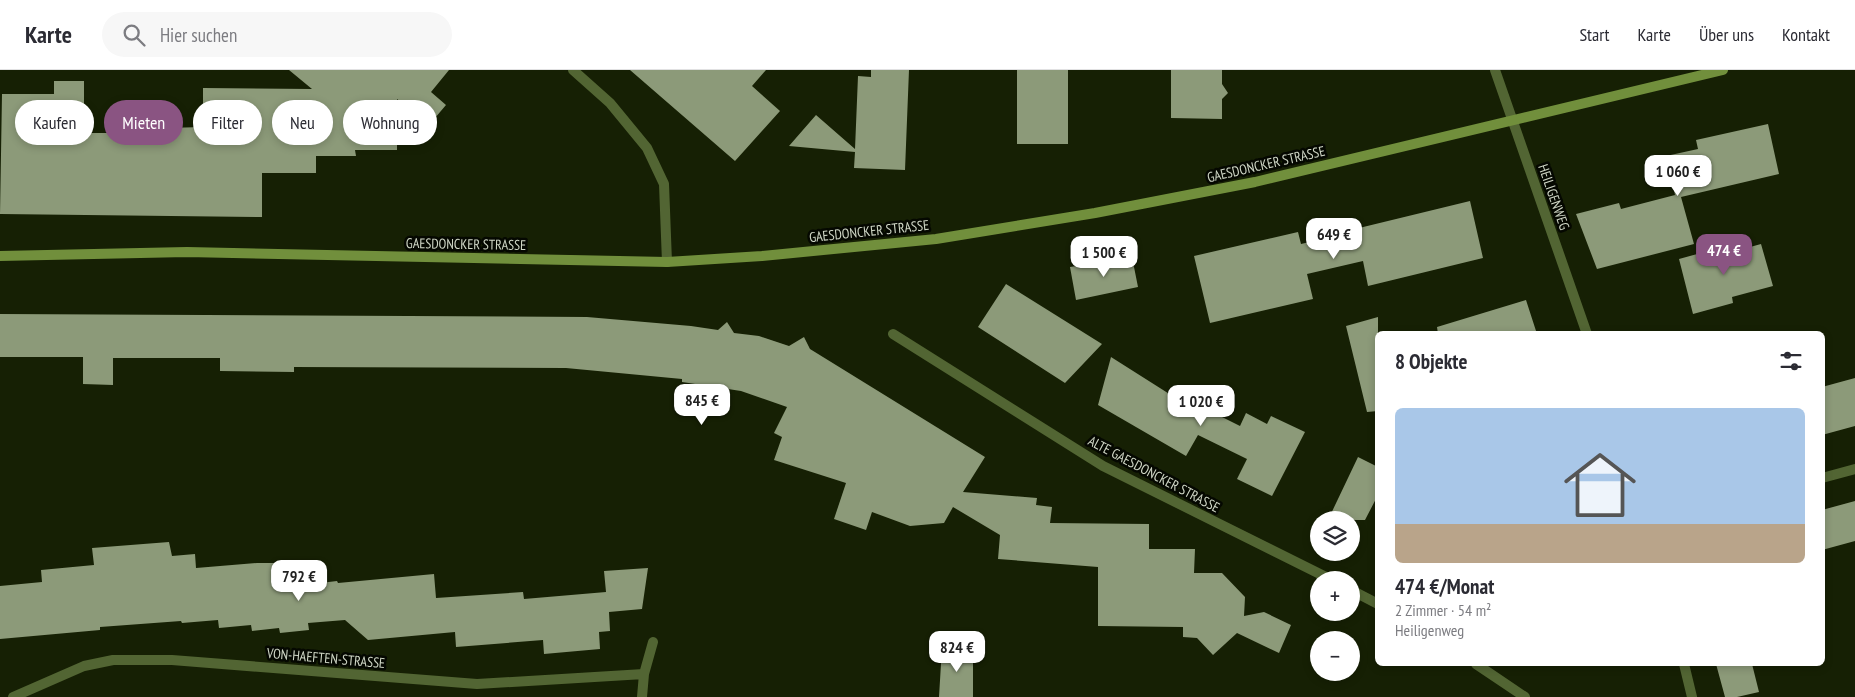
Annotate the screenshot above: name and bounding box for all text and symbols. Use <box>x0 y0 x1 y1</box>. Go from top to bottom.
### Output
search box <box>102 12 452 57</box>
text: Karte <box>25 19 72 50</box>
icon: search <box>120 21 148 49</box>
text: Hier suchen <box>160 23 237 47</box>
text: Start <box>1579 23 1610 46</box>
text: Karte <box>1638 23 1671 46</box>
text: Über uns <box>1699 23 1754 46</box>
text: Kontakt <box>1782 23 1830 46</box>
chip: Kaufen <box>15 100 94 145</box>
chip: Mieten <box>104 100 183 145</box>
chip: Filter <box>193 100 262 145</box>
chip: Neu <box>272 100 333 145</box>
chip: Wohnung <box>343 100 437 145</box>
street label: GAESDONCKER STRASSE <box>1205 142 1327 186</box>
pin: 1 060 € <box>1632 154 1724 197</box>
text: 1 060 € <box>1656 161 1700 181</box>
street label: HEILIGENWEG <box>1534 162 1574 232</box>
street label: GAESDONCKER STRASSE <box>808 216 930 246</box>
pin: 649 € <box>1299 218 1369 260</box>
text: 649 € <box>1317 224 1351 244</box>
street label: GAESDONCKER STRASSE <box>406 234 526 254</box>
pin: 474 € <box>1689 234 1759 276</box>
pin: 1 500 € <box>1058 236 1150 278</box>
text: 474 € <box>1707 240 1741 260</box>
text: 1 500 € <box>1082 242 1126 262</box>
icon: filters <box>1777 347 1805 375</box>
text: 8 Objekte <box>1395 348 1467 375</box>
pin: 845 € <box>667 384 737 426</box>
pin: 1 020 € <box>1155 384 1247 427</box>
text: 845 € <box>685 390 719 410</box>
text: 1 020 € <box>1179 391 1223 411</box>
street label: ALTE GAESDONCKER STRASSE <box>1085 432 1223 516</box>
icon: home <box>1555 440 1645 530</box>
map controls <box>1310 511 1360 681</box>
button: layers <box>1310 511 1360 561</box>
pin: 792 € <box>264 560 334 602</box>
text: 792 € <box>282 566 316 586</box>
button: + <box>1310 571 1360 621</box>
text: 474 €/Monat <box>1395 573 1494 600</box>
text: 2 Zimmer · 54 m² <box>1395 600 1491 620</box>
text: Heiligenweg <box>1395 620 1464 640</box>
pin: 824 € <box>922 630 992 673</box>
button: − <box>1310 631 1360 681</box>
text: 824 € <box>940 637 974 657</box>
street label: VON-HAEFTEN-STRASSE <box>265 644 386 672</box>

